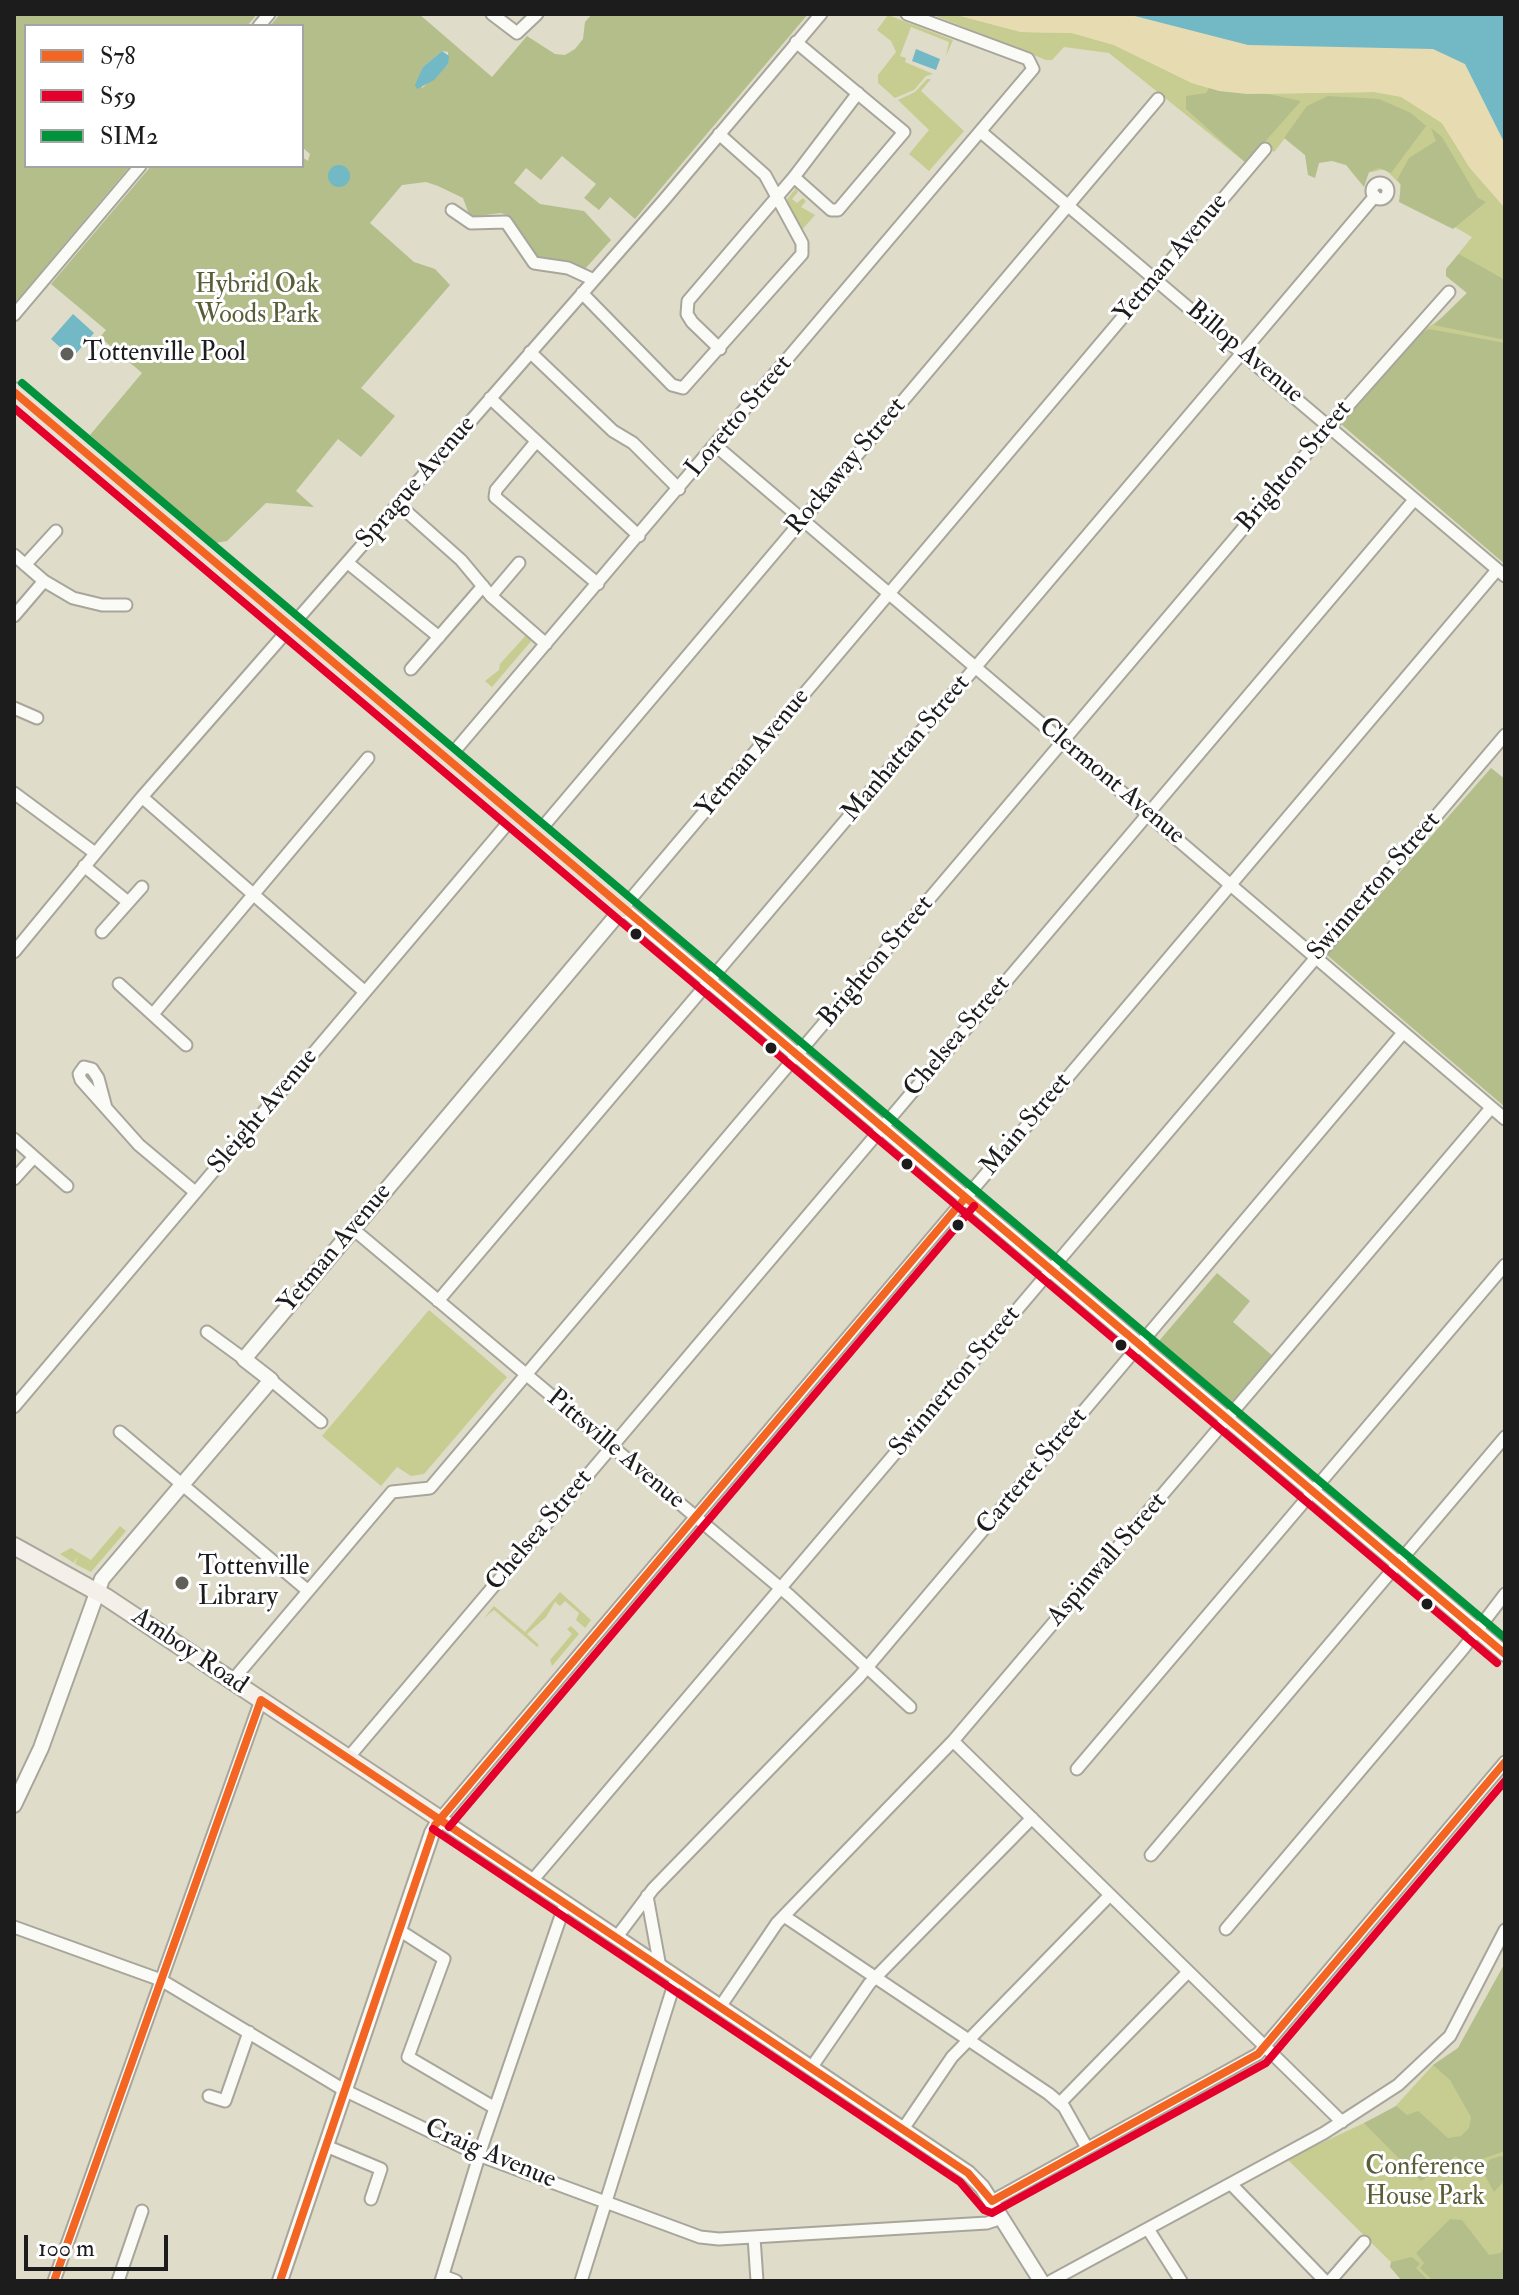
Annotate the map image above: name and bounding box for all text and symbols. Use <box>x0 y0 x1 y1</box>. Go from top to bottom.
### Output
legend <box>24 24 304 168</box>
text: S78 <box>100 41 136 72</box>
text: S59 <box>100 81 136 112</box>
text: SIM2 <box>100 121 158 152</box>
street label: Yetman Avenue <box>1109 188 1235 330</box>
park label: Hybrid Oak Woods Park <box>195 270 319 332</box>
street label: Billop Avenue <box>1179 295 1309 411</box>
place label: Tottenville Pool <box>83 338 246 370</box>
marker: Tottenville Pool <box>58 345 76 363</box>
street label: Loretto Street <box>680 350 800 484</box>
street label: Rockaway Street <box>780 392 914 542</box>
street label: Brighton Street <box>1231 395 1359 539</box>
street label: Sprague Avenue <box>351 410 483 556</box>
street label: Manhattan Street <box>836 669 978 829</box>
street label: Yetman Avenue <box>691 683 817 825</box>
street label: Clermont Avenue <box>1032 712 1190 852</box>
street label: Swinnerton Street <box>1302 806 1448 968</box>
street label: Brighton Street <box>813 890 941 1034</box>
unlabelled marker <box>628 926 644 942</box>
street label: Chelsea Street <box>898 970 1018 1104</box>
unlabelled marker <box>763 1040 779 1056</box>
street label: Sleight Avenue <box>202 1043 326 1181</box>
street label: Main Street <box>975 1067 1079 1183</box>
unlabelled marker <box>899 1156 915 1172</box>
street label: Yetman Avenue <box>273 1178 399 1320</box>
unlabelled marker <box>950 1217 966 1233</box>
street label: Swinnerton Street <box>884 1300 1028 1464</box>
unlabelled marker <box>1113 1337 1129 1353</box>
street label: Pittsville Avenue <box>540 1383 690 1517</box>
street label: Carteret Street <box>971 1402 1095 1542</box>
street label: Chelsea Street <box>480 1464 600 1598</box>
street label: Aspinwall Street <box>1042 1487 1174 1633</box>
place label: Tottenville Library <box>198 1552 309 1614</box>
marker: Tottenville Library <box>173 1574 191 1592</box>
unlabelled marker <box>1419 1596 1435 1612</box>
street label: Amboy Road <box>125 1602 253 1702</box>
street label: Craig Avenue <box>420 2113 560 2197</box>
park label: Conference House Park <box>1365 2152 1485 2214</box>
scale bar <box>28 2219 172 2269</box>
text: 100 m <box>38 2233 95 2264</box>

